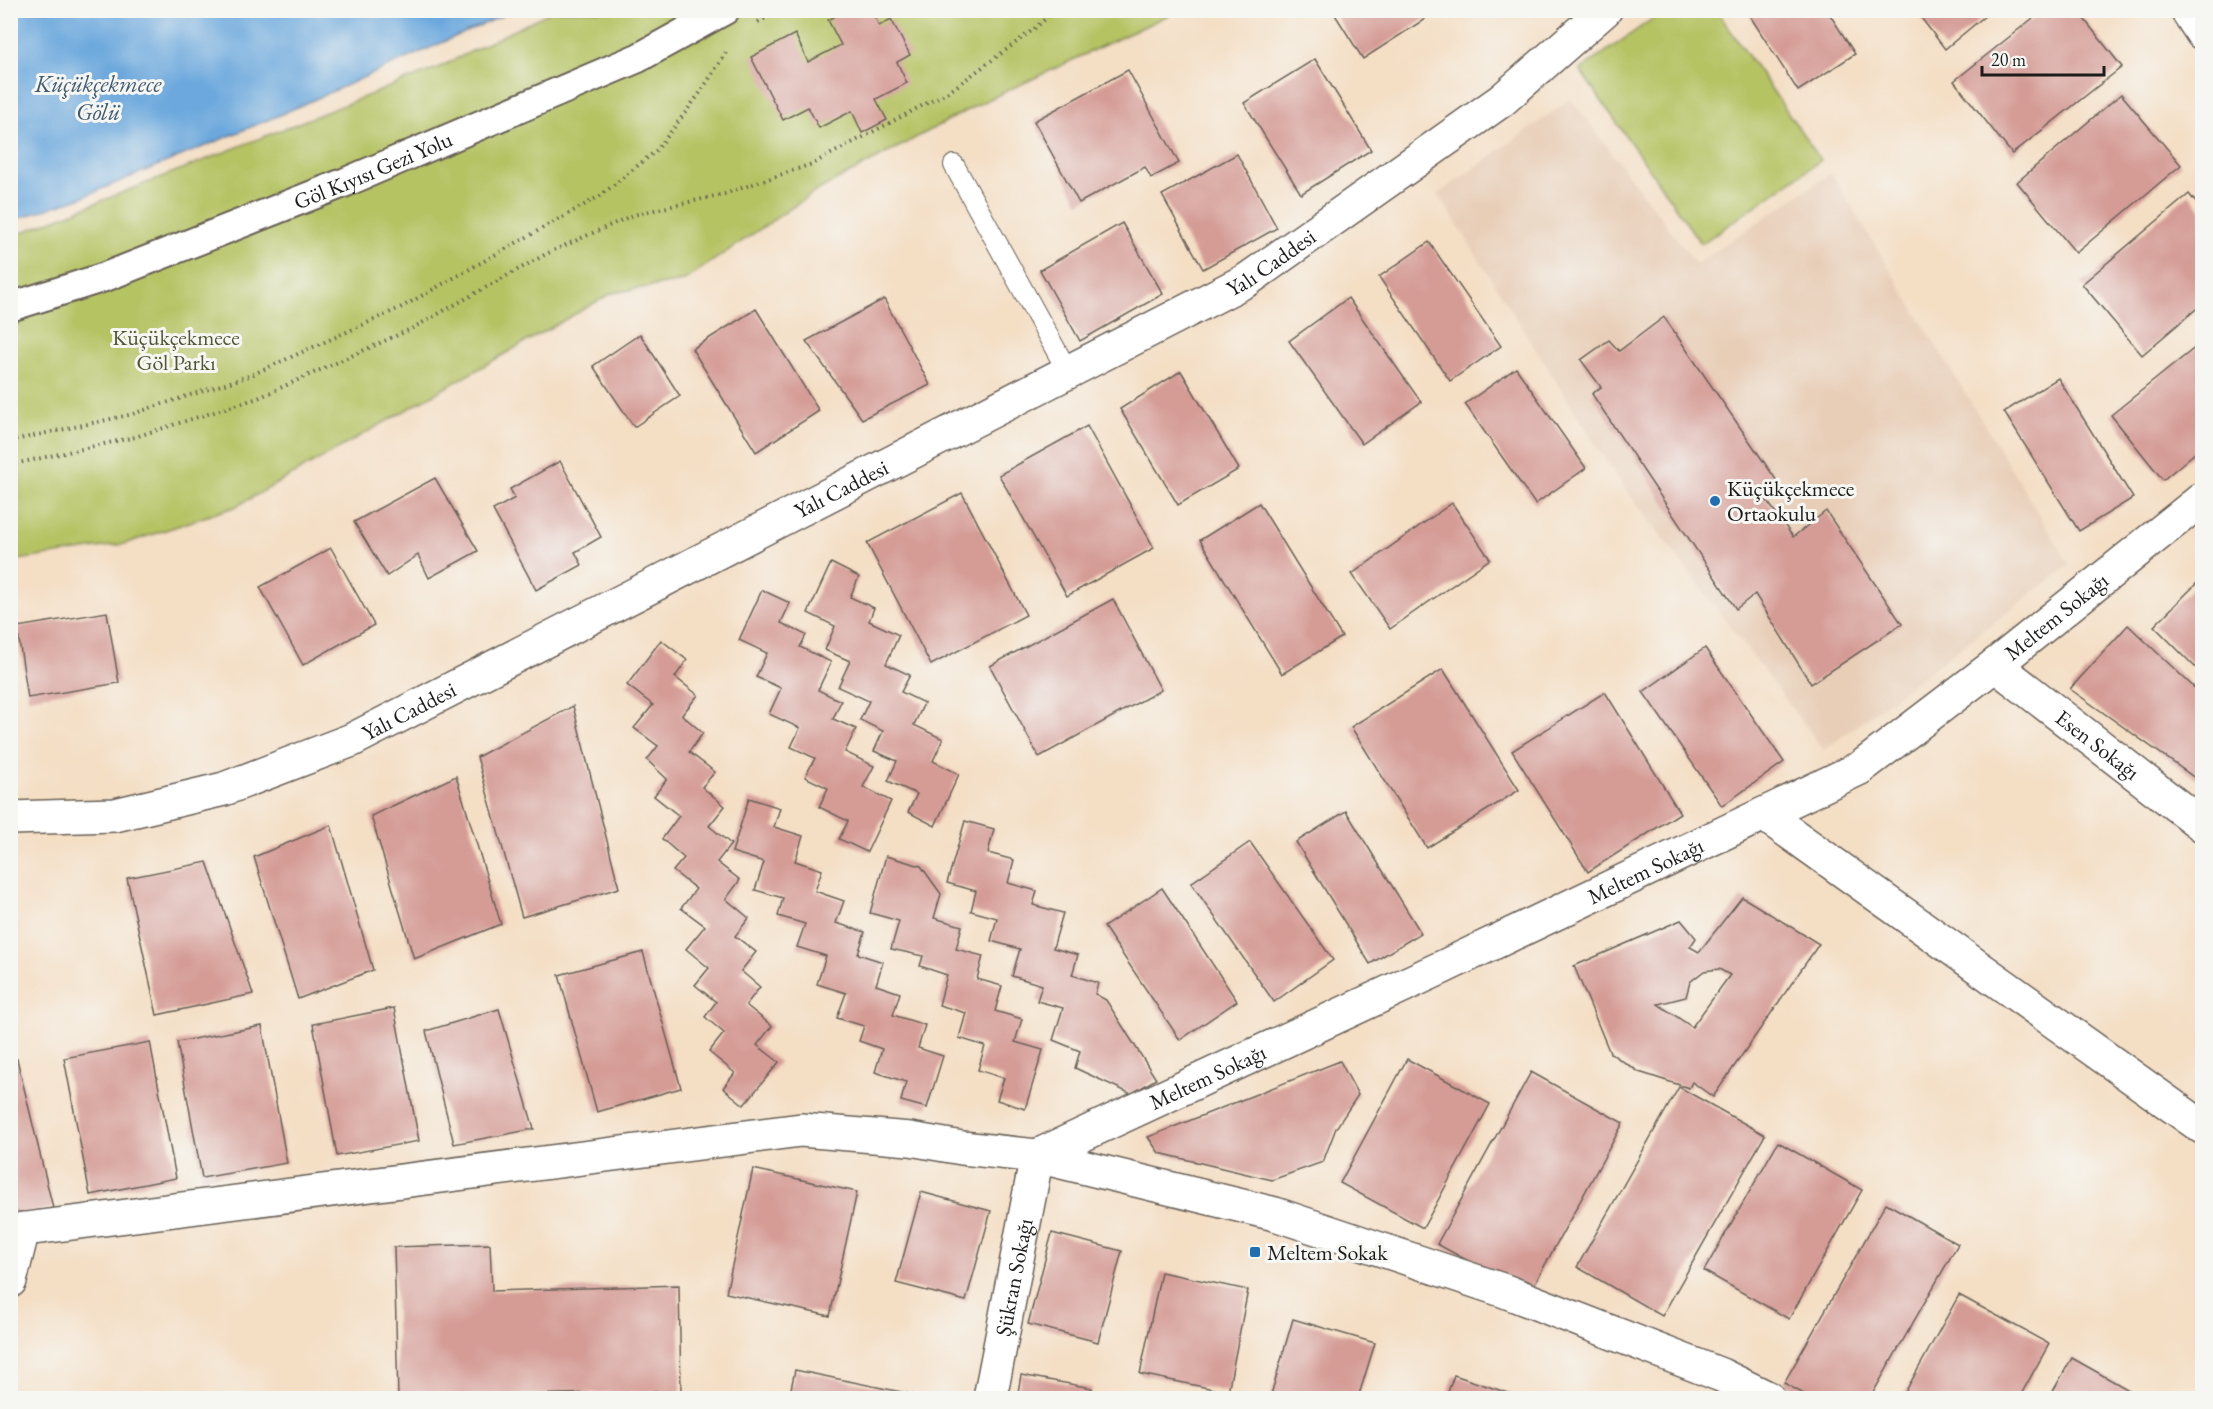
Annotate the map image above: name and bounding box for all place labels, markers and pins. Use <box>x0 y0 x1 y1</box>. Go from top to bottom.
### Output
place label: Küçükçekmece Ortaokulu <box>1727 474 1855 528</box>
marker: Küçükçekmece Ortaokulu <box>1708 494 1722 508</box>
place label: Meltem Sokak <box>1267 1238 1388 1267</box>
marker: Meltem Sokak <box>1248 1245 1262 1259</box>

